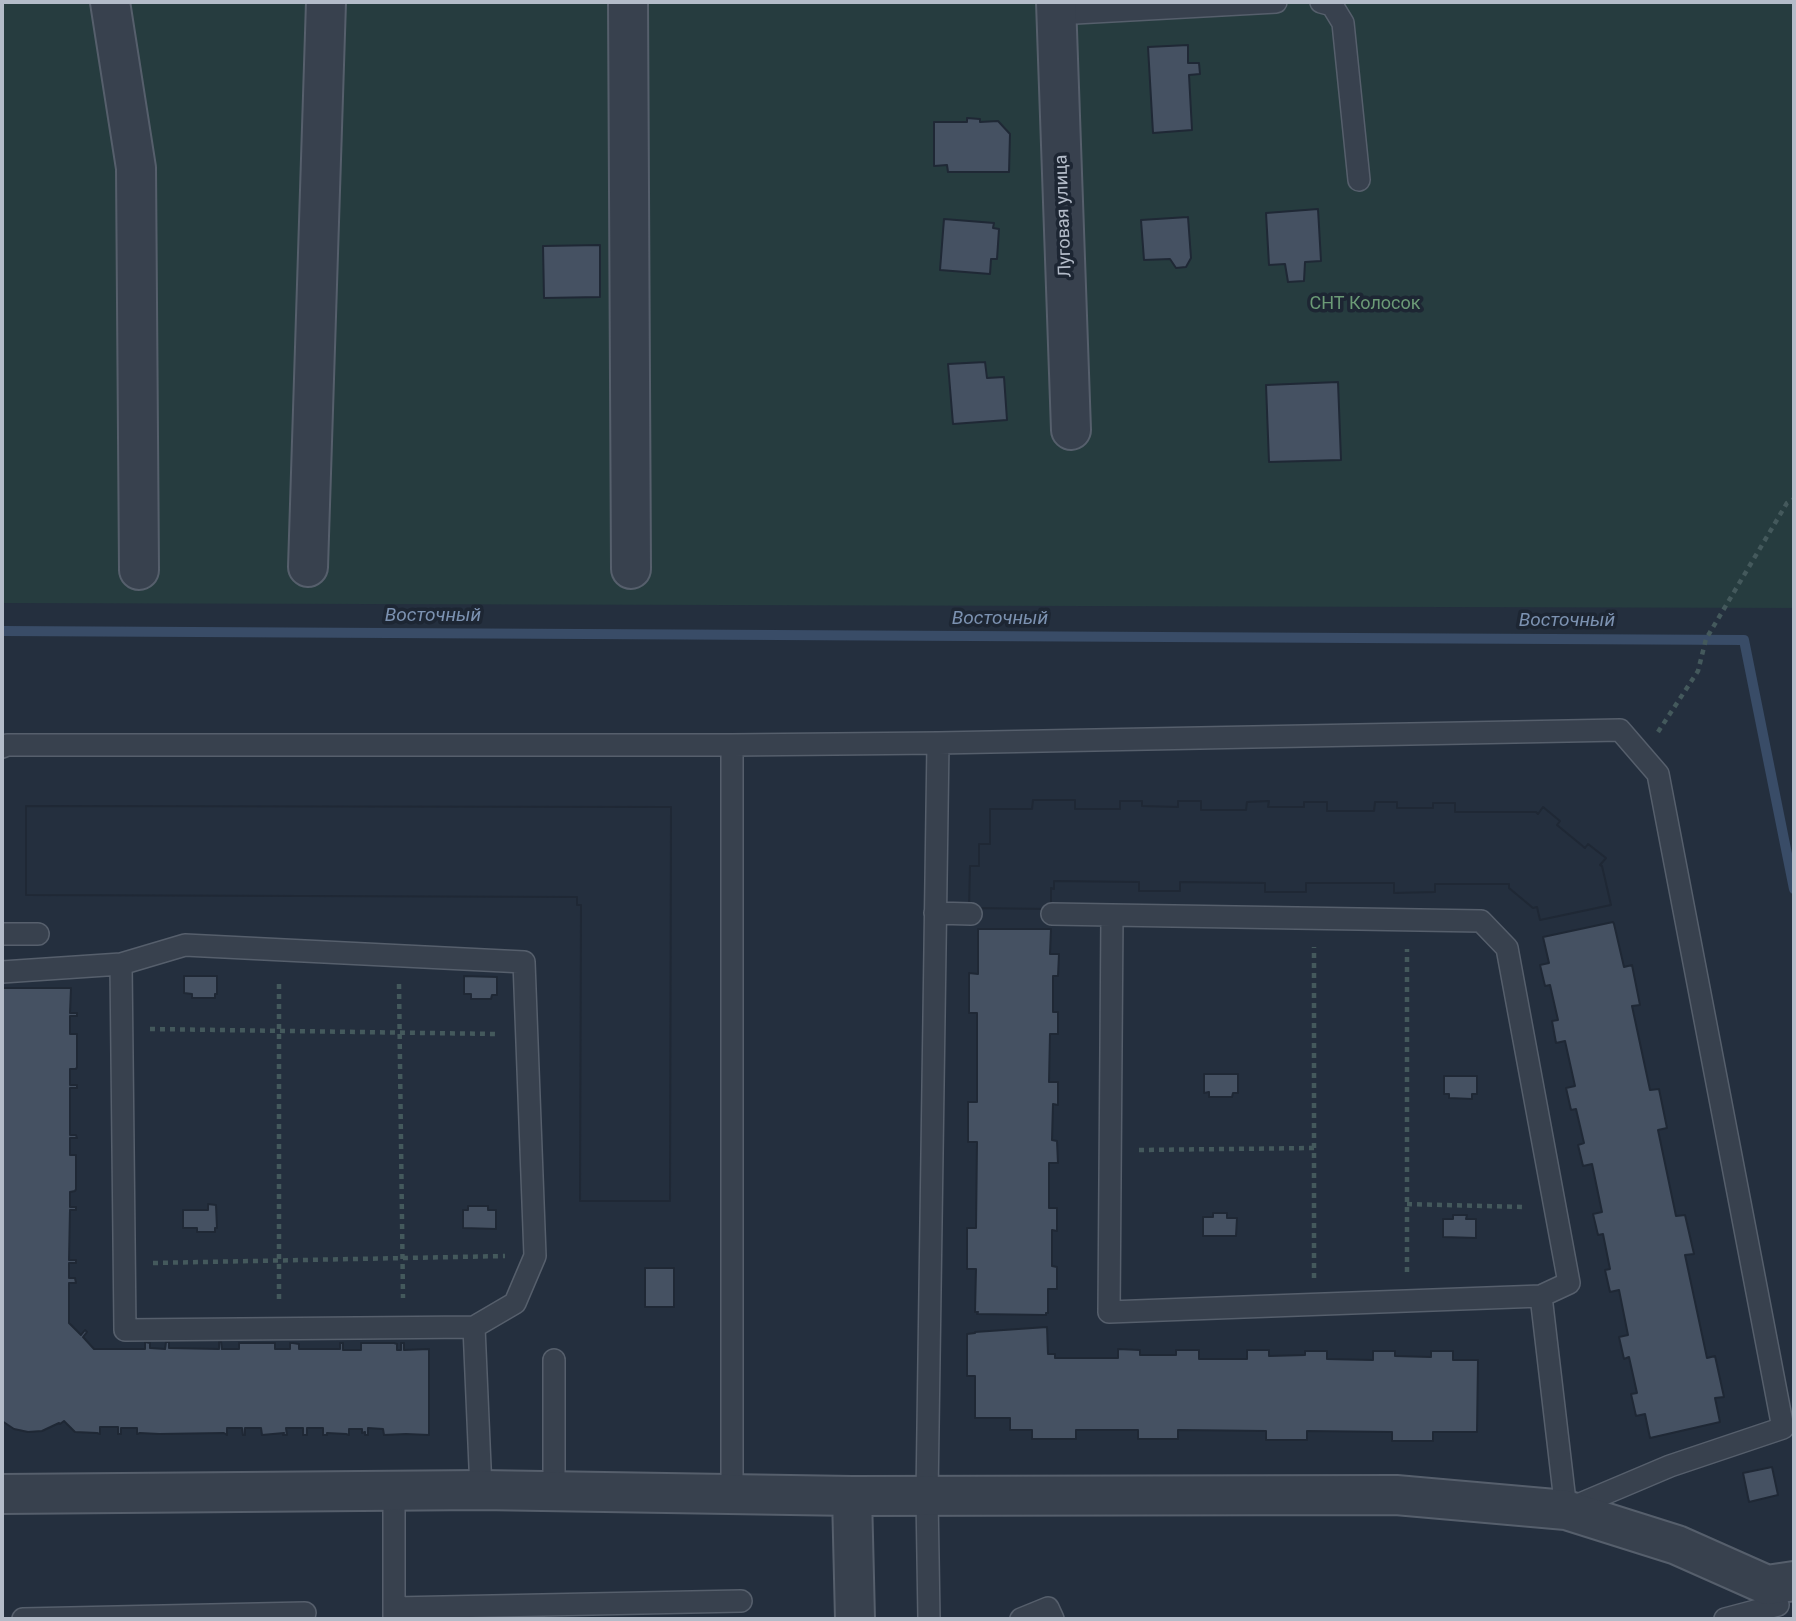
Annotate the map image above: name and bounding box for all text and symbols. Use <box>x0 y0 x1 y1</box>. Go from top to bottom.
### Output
street label: Луговая улица <box>1051 154 1077 278</box>
park label: СНТ Колосок <box>1309 293 1421 315</box>
water label: Восточный <box>385 605 481 627</box>
water label: Восточный <box>952 608 1048 630</box>
water label: Восточный <box>1519 610 1615 632</box>

